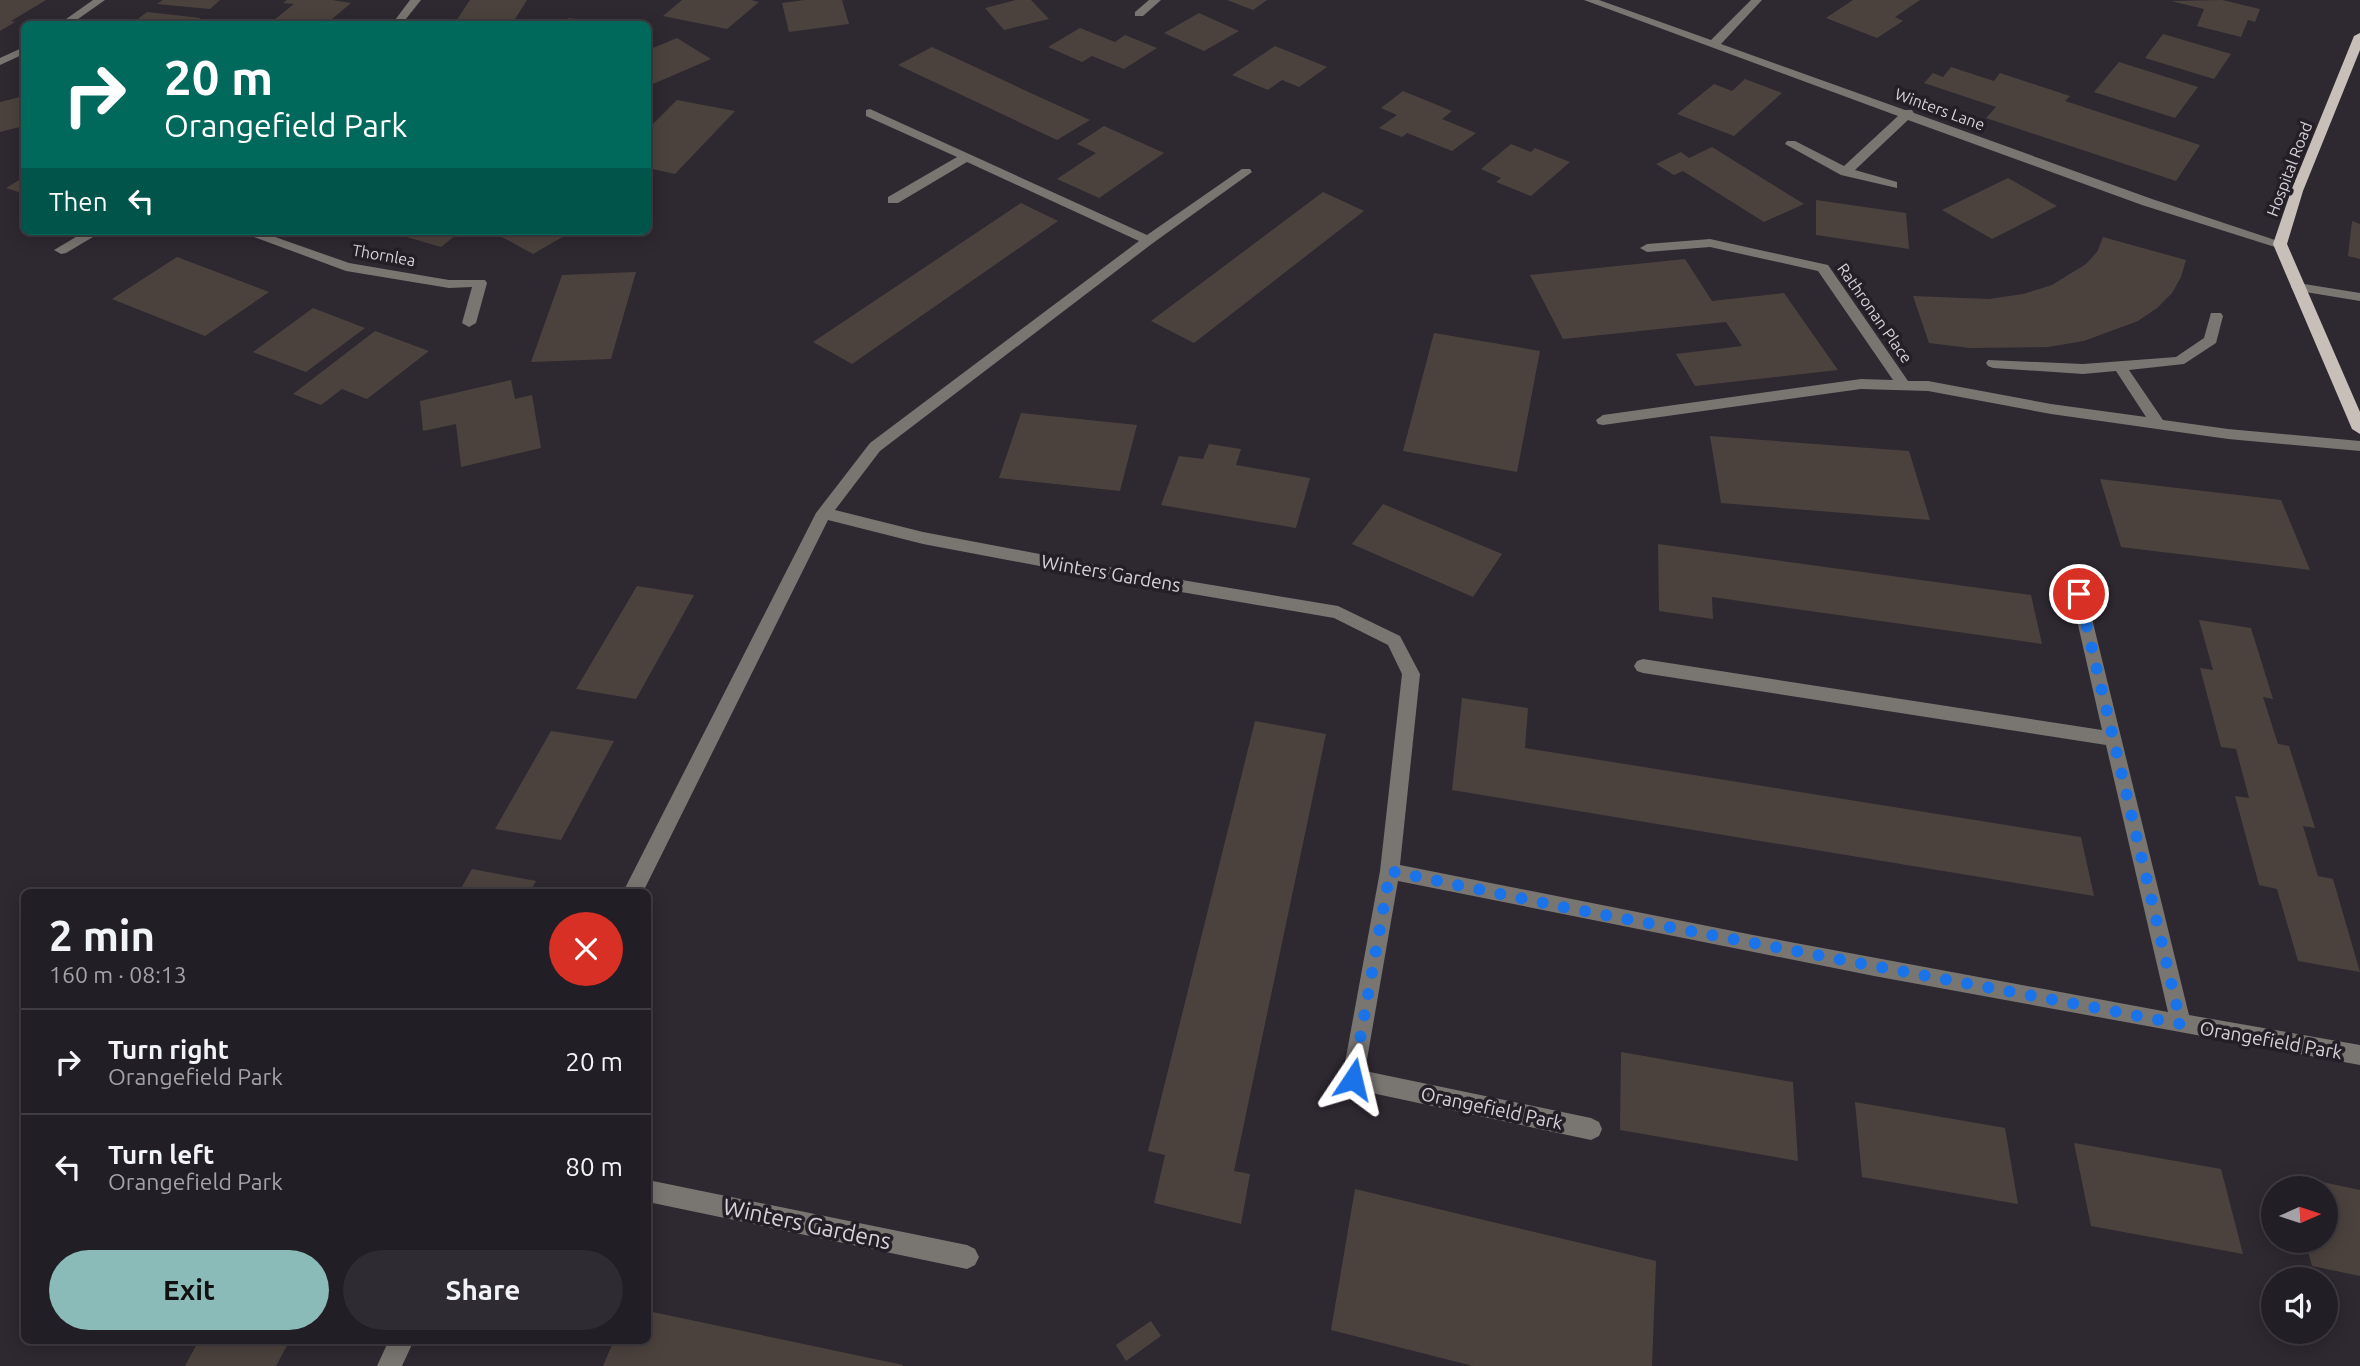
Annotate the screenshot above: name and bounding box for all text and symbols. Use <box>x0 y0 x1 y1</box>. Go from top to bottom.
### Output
icon: right <box>49 49 140 140</box>
text: 20 m <box>164 49 273 104</box>
street label: Winters Lane <box>1893 84 1987 134</box>
text: Orangefield Park <box>164 107 407 143</box>
street label: Hospital Road <box>2263 119 2315 219</box>
icon: left <box>122 182 160 220</box>
text: Then <box>49 187 108 216</box>
street label: Thornlea <box>351 241 417 269</box>
street label: Rathronan Place <box>1834 260 1916 366</box>
street label: Winters Gardens <box>1039 550 1183 596</box>
pin <box>2049 564 2109 624</box>
icon: arrive <box>2060 575 2098 613</box>
text: 2 min <box>49 912 155 959</box>
button: close <box>549 912 623 986</box>
text: 160 m · 08:13 <box>49 962 187 987</box>
street label: Orangefield Park <box>2198 1017 2344 1063</box>
text: Turn right <box>108 1035 229 1064</box>
position arrow <box>1316 1042 1390 1116</box>
icon: right <box>49 1043 87 1081</box>
text: 20 m <box>565 1047 623 1076</box>
text: Orangefield Park <box>108 1064 283 1089</box>
street label: Orangefield Park <box>1419 1082 1565 1134</box>
text: Turn left <box>108 1140 214 1169</box>
icon: left <box>49 1148 87 1186</box>
text: 80 m <box>565 1152 623 1181</box>
text: Orangefield Park <box>108 1169 283 1194</box>
north arrow <box>2261 1176 2338 1253</box>
map controls <box>2261 1176 2338 1344</box>
street label: Winters Gardens <box>721 1193 893 1254</box>
button: Exit <box>49 1250 329 1330</box>
button: Share <box>343 1250 623 1330</box>
button: sound <box>2261 1267 2338 1344</box>

